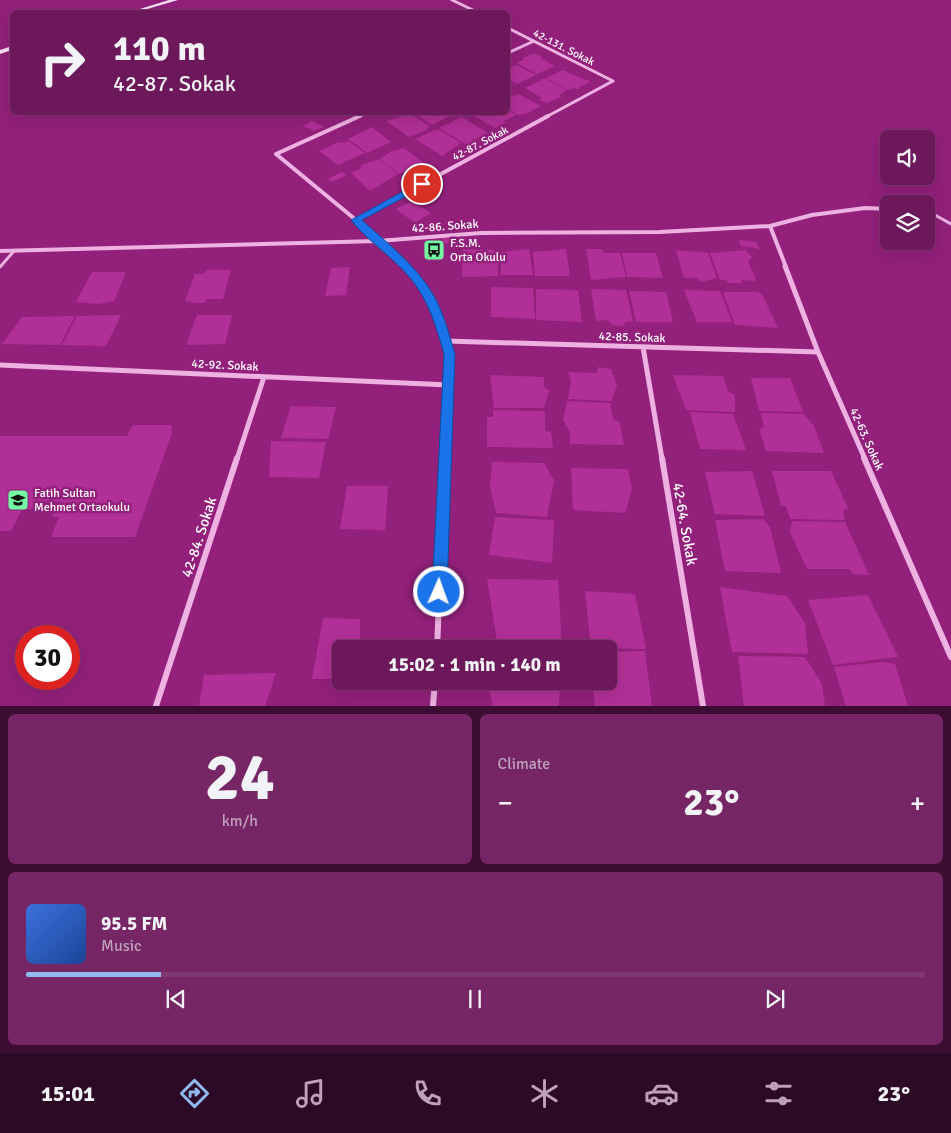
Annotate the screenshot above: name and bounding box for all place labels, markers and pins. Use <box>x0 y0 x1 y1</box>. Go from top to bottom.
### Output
pin <box>401 163 443 205</box>
place label: F.S.M. Orta Okulu <box>450 236 506 265</box>
bus stop icon: F.S.M. Orta Okulu <box>422 238 446 262</box>
place label: Fatih Sultan Mehmet Ortaokulu <box>34 486 130 515</box>
school or university icon: Fatih Sultan Mehmet Ortaokulu <box>6 488 30 512</box>

